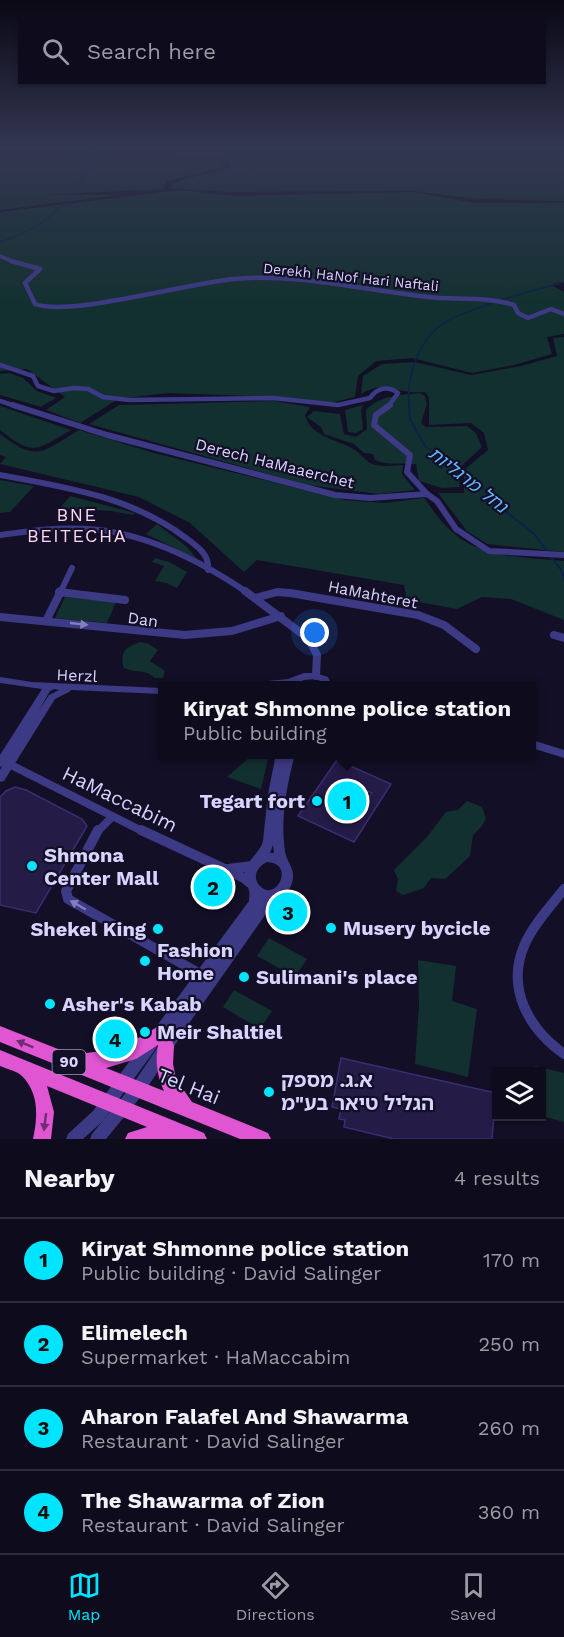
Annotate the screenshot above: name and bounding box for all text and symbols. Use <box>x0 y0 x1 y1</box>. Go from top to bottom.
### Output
search box <box>18 18 546 84</box>
icon: search <box>39 35 72 68</box>
text: Search here <box>87 39 216 64</box>
street label: Derekh HaNof Hari Naftali <box>262 260 440 294</box>
street label: Derech HaMaaerchet <box>193 435 357 492</box>
water label: נחל מרגליות <box>425 442 513 518</box>
district label: BNE BEITECHA <box>27 504 127 546</box>
street label: HaMahteret <box>326 576 420 613</box>
street label: Dan <box>127 608 159 631</box>
your location <box>300 618 329 647</box>
one-way arrow <box>70 619 89 629</box>
street label: Herzl <box>56 665 98 686</box>
popup <box>158 681 536 759</box>
text: Kiryat Shmonne police station <box>183 696 511 721</box>
text: Public building <box>183 721 327 745</box>
street label: HaMaccabim <box>59 761 181 837</box>
pin: 1 <box>328 778 366 824</box>
place label: Tegart fort <box>199 789 305 813</box>
marker: Tegart fort <box>310 794 324 808</box>
place label: Shmona Center Mall <box>44 843 159 890</box>
marker: Shmona Center Mall <box>25 859 39 873</box>
pin: 2 <box>194 864 232 910</box>
pin: 3 <box>268 890 308 934</box>
one-way arrow <box>70 900 86 911</box>
place label: Musery bycicle <box>343 916 491 940</box>
place label: Shekel King <box>30 917 147 941</box>
marker: Musery bycicle <box>324 921 338 935</box>
marker: Shekel King <box>151 922 165 936</box>
place label: Fashion Home <box>157 938 233 985</box>
marker: Fashion Home <box>138 954 152 968</box>
place label: Sulimani's place <box>256 965 417 989</box>
marker: Sulimani's place <box>237 970 251 984</box>
place label: Asher's Kabab <box>62 992 202 1016</box>
marker: Asher's Kabab <box>43 997 57 1011</box>
pin: 4 <box>96 1016 134 1062</box>
place label: Meir Shaltiel <box>157 1020 283 1044</box>
marker: Meir Shaltiel <box>138 1025 152 1039</box>
one-way arrow <box>16 1039 34 1049</box>
road number: 90 <box>52 1050 86 1074</box>
street label: Tel Hai <box>154 1063 224 1109</box>
map controls <box>492 1067 546 1121</box>
button: layers <box>492 1067 546 1121</box>
place label: א.ג. מספק הגליל טיאר בע"מ <box>281 1068 434 1115</box>
marker: א.ג. מספק הגליל טיאר בע"מ <box>262 1085 276 1099</box>
one-way arrow <box>40 1113 50 1132</box>
text: Nearby <box>24 1163 115 1193</box>
text: 4 results <box>454 1166 540 1190</box>
text: Kiryat Shmonne police station <box>81 1236 409 1261</box>
text: 1 <box>39 1248 48 1272</box>
text: 170 m <box>483 1248 540 1272</box>
text: Public building · David Salinger <box>81 1261 381 1285</box>
text: Elimelech <box>81 1320 188 1345</box>
text: 2 <box>38 1332 49 1356</box>
text: 250 m <box>478 1332 540 1356</box>
text: Supermarket · HaMaccabim <box>81 1345 350 1369</box>
text: Aharon Falafel And Shawarma <box>81 1404 409 1429</box>
text: 3 <box>38 1416 49 1440</box>
text: 260 m <box>478 1416 540 1440</box>
text: Restaurant · David Salinger <box>81 1429 345 1453</box>
text: The Shawarma of Zion <box>81 1488 325 1513</box>
text: 4 <box>37 1500 50 1524</box>
text: 360 m <box>478 1500 540 1524</box>
text: Restaurant · David Salinger <box>81 1513 345 1537</box>
tab: Map <box>68 1569 101 1624</box>
tab: Directions <box>236 1569 315 1624</box>
tab: Saved <box>450 1569 496 1624</box>

